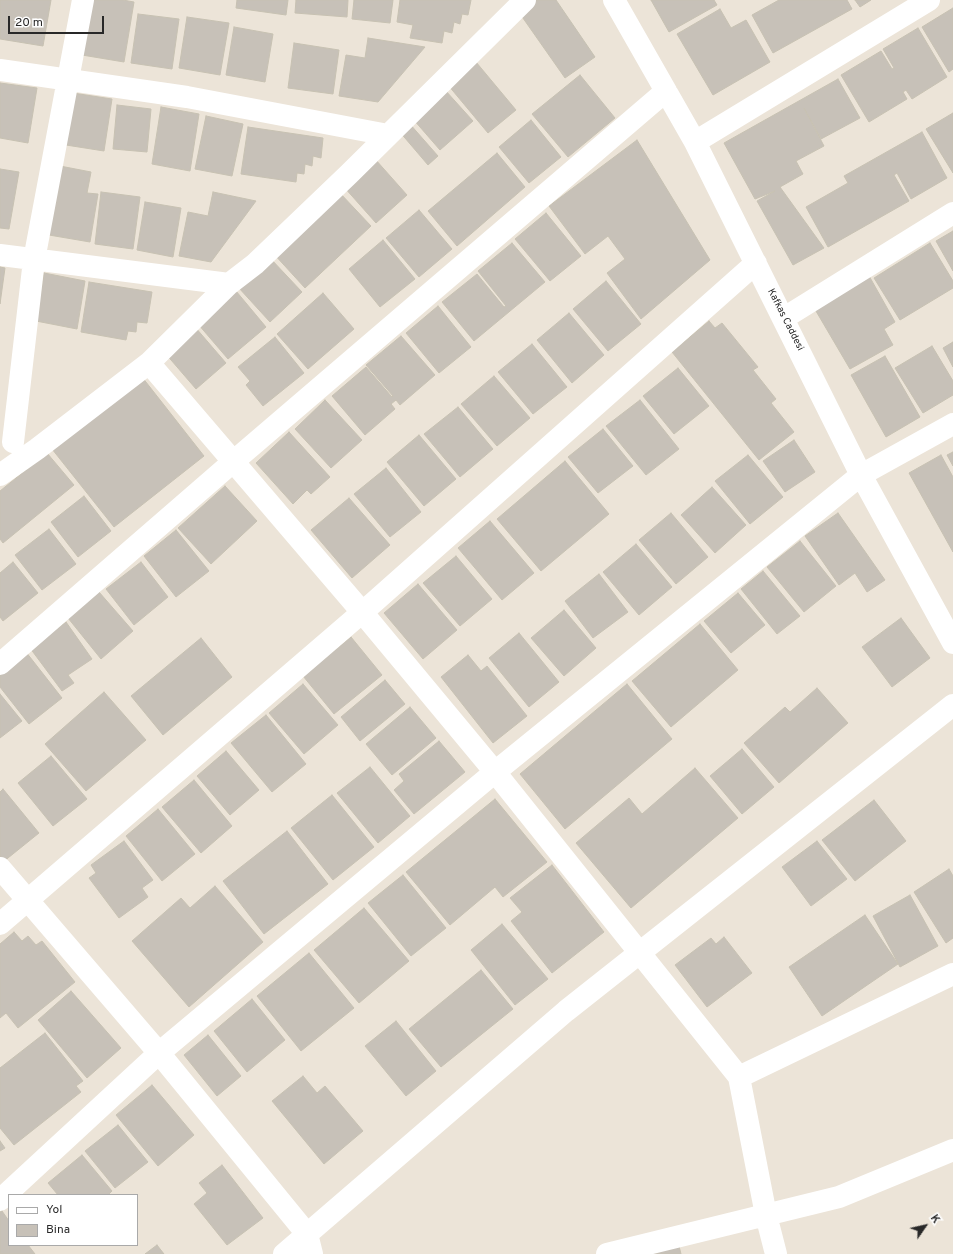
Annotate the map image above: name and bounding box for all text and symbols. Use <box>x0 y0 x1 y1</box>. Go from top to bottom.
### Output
scale bar <box>10 8 106 34</box>
text: 20 m <box>15 15 43 31</box>
street label: Kafkas Caddesi <box>764 287 806 353</box>
legend <box>8 1194 138 1246</box>
text: Yol <box>46 1202 62 1218</box>
north arrow <box>905 1206 945 1246</box>
text: K <box>927 1212 943 1226</box>
text: Bina <box>46 1222 70 1238</box>

